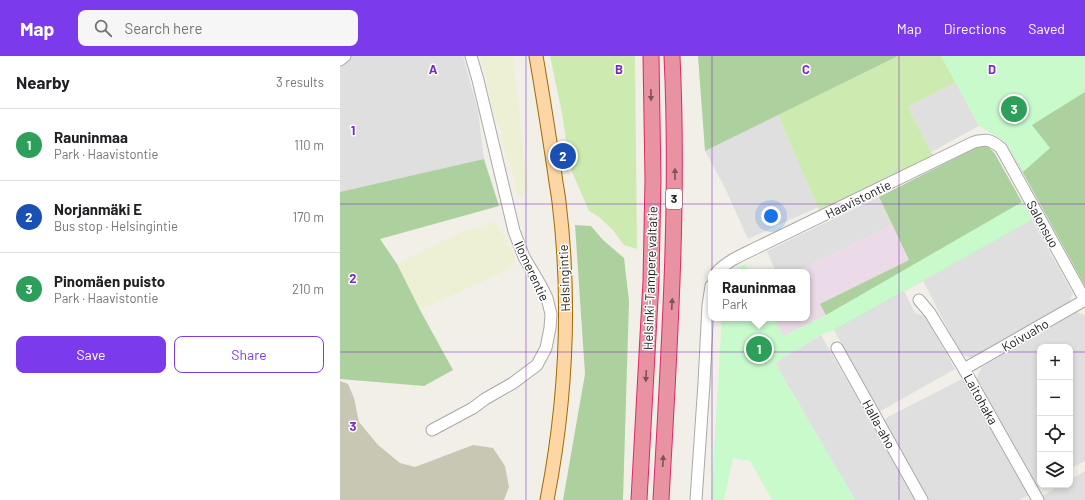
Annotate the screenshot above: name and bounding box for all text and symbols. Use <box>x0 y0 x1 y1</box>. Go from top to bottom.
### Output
search box <box>78 10 358 46</box>
text: Map <box>20 17 54 40</box>
icon: search <box>92 17 114 39</box>
text: Search here <box>124 19 202 37</box>
text: Map <box>897 20 922 37</box>
text: Directions <box>944 20 1006 37</box>
text: Saved <box>1028 20 1065 37</box>
text: A <box>429 61 438 77</box>
text: B <box>615 61 623 77</box>
text: C <box>802 61 810 77</box>
text: D <box>988 61 996 77</box>
text: Nearby <box>16 72 70 92</box>
text: 3 results <box>276 74 324 90</box>
one-way arrow <box>648 89 655 101</box>
pin: 3 <box>1001 94 1027 124</box>
text: 1 <box>351 122 355 138</box>
text: Rauninmaa <box>54 128 128 146</box>
text: 1 <box>27 137 31 153</box>
text: 110 m <box>294 137 324 153</box>
pin: 2 <box>550 141 576 171</box>
text: Park · Haavistontie <box>54 146 159 162</box>
one-way arrow <box>672 167 678 180</box>
street label: Haavistontie <box>823 176 893 222</box>
road number: 3 <box>666 189 682 209</box>
street label: Salonsuo <box>1023 198 1063 250</box>
text: Norjanmäki E <box>54 200 142 218</box>
street label: Helsinki-Tampere valtatie <box>639 206 661 350</box>
your location <box>761 206 781 226</box>
text: 2 <box>25 209 33 225</box>
text: 170 m <box>293 209 324 225</box>
text: Bus stop · Helsingintie <box>54 218 178 234</box>
street label: Ilomerentie <box>511 238 553 304</box>
street label: Helsingintie <box>555 244 573 312</box>
popup <box>708 269 810 321</box>
text: 2 <box>349 270 357 286</box>
text: Pinomäen puisto <box>54 272 165 290</box>
text: Rauninmaa <box>722 278 796 296</box>
text: 3 <box>25 281 33 297</box>
text: 210 m <box>292 281 324 297</box>
text: Park · Haavistontie <box>54 290 159 306</box>
text: Park <box>722 296 748 312</box>
one-way arrow <box>668 298 675 310</box>
street label: Koivuaho <box>999 315 1051 355</box>
pin: 1 <box>746 334 772 364</box>
button: Save <box>16 336 166 373</box>
button: Share <box>174 336 324 373</box>
map controls <box>1037 344 1073 488</box>
button: + <box>1037 344 1073 380</box>
one-way arrow <box>642 370 649 382</box>
street label: Laitohaka <box>961 371 1001 427</box>
button: − <box>1037 380 1073 416</box>
street label: Halla-aho <box>859 397 899 451</box>
button: locate <box>1037 416 1073 452</box>
text: 3 <box>349 418 357 434</box>
button: layers <box>1037 452 1073 488</box>
one-way arrow <box>660 455 667 467</box>

